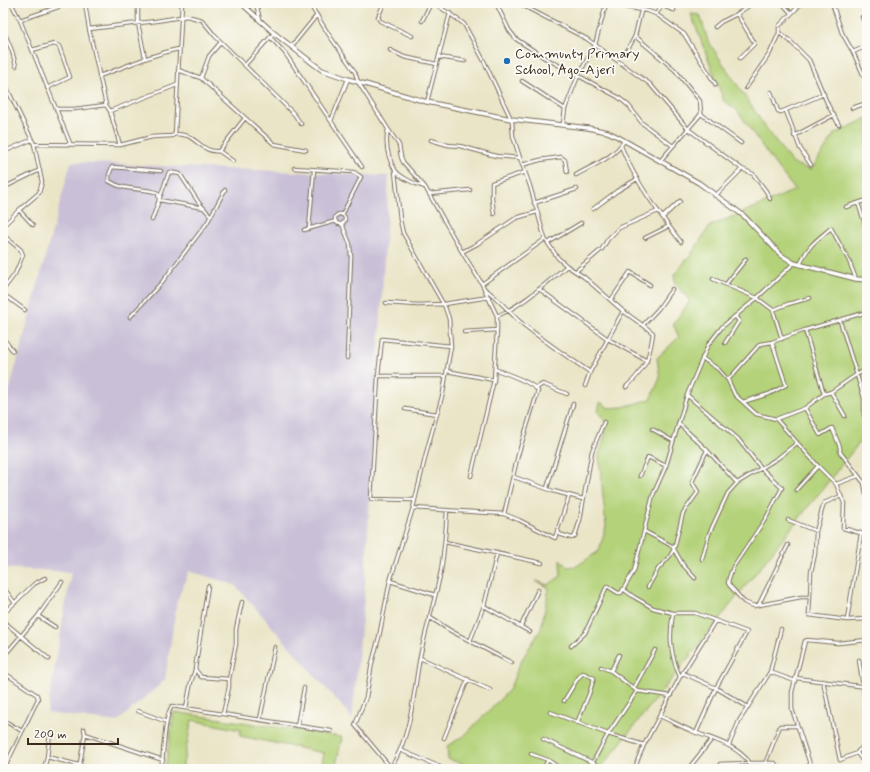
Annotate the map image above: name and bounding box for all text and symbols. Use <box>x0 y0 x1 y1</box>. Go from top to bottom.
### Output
place label: Communty Primary School, Ago-Ajeri <box>515 45 639 79</box>
marker: Communty Primary School, Ago-Ajeri <box>502 56 512 66</box>
scale bar <box>28 720 118 746</box>
text: 200 m <box>34 727 67 743</box>

